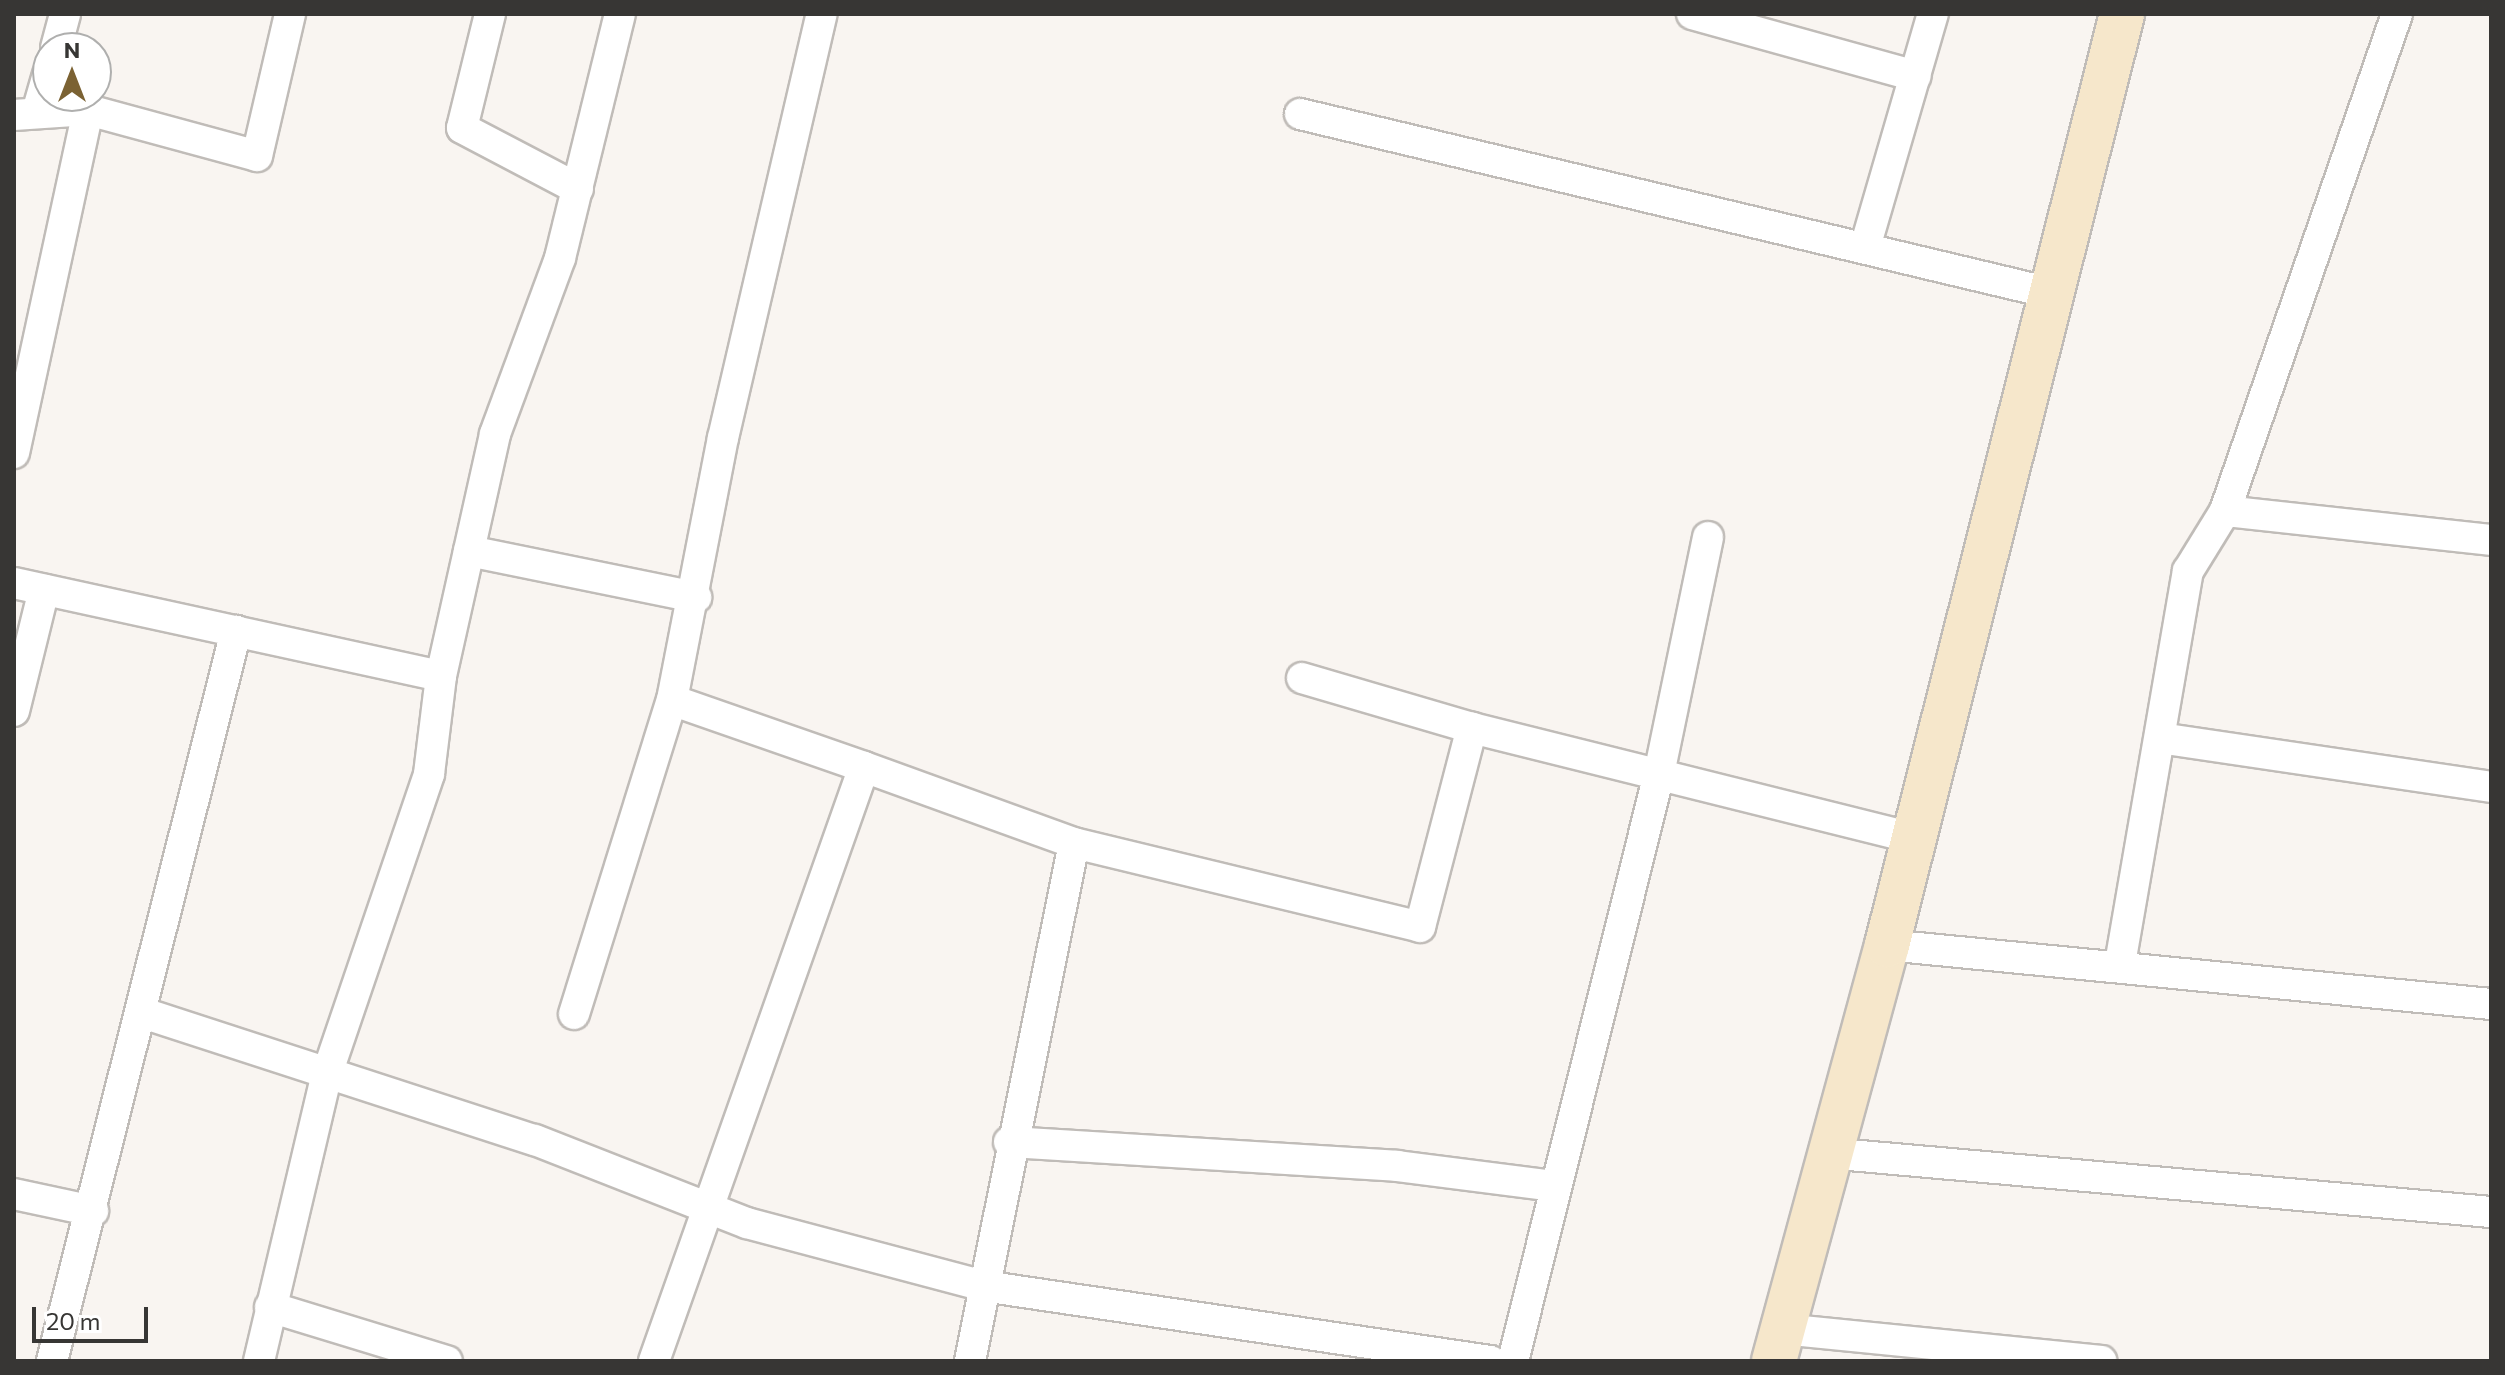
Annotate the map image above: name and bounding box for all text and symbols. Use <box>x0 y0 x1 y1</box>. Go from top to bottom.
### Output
north arrow <box>32 32 112 112</box>
text: N <box>64 36 80 63</box>
scale bar <box>36 1291 152 1341</box>
text: 20 m <box>46 1306 100 1335</box>

